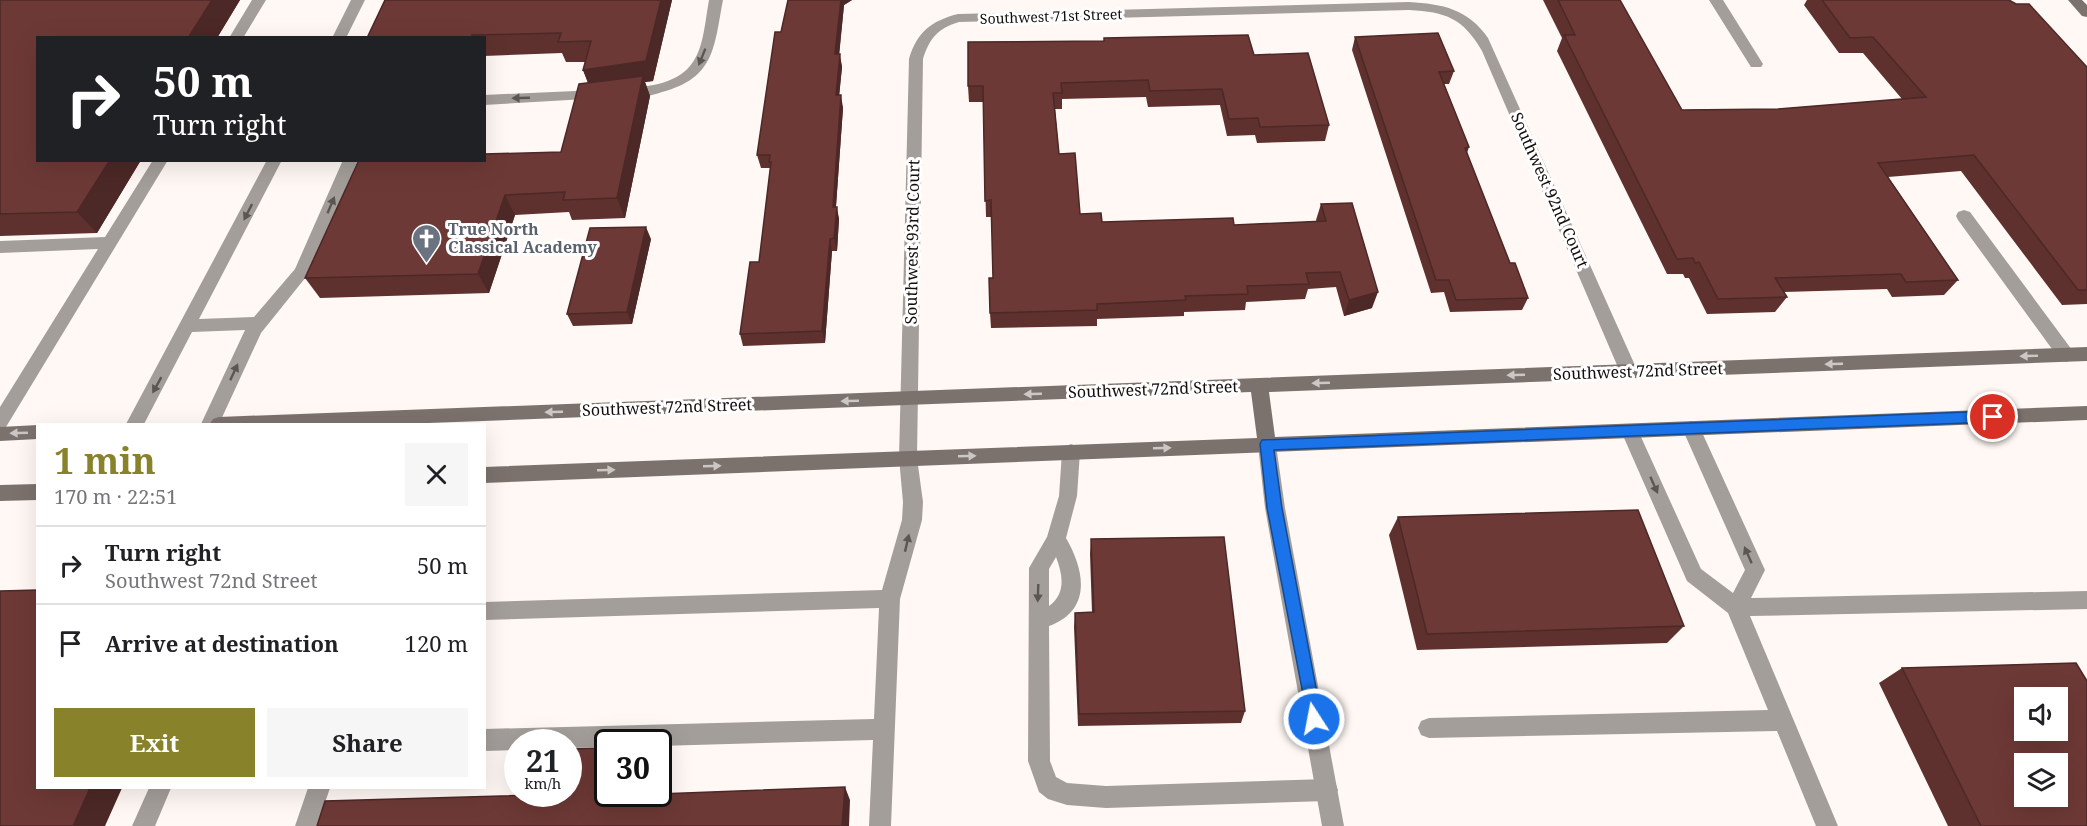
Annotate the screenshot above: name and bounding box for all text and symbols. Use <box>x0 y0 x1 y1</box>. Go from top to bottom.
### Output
street label: Southwest 71st Street <box>980 4 1123 28</box>
one-way arrow <box>697 48 707 66</box>
text: 50 m <box>153 52 253 109</box>
icon: right <box>54 60 132 138</box>
one-way arrow <box>511 94 530 103</box>
text: Turn right <box>153 106 286 143</box>
street label: Southwest 92nd Court <box>1506 109 1594 271</box>
street label: Southwest 93rd Court <box>900 159 924 325</box>
one-way arrow <box>327 196 336 213</box>
one-way arrow <box>243 204 253 221</box>
place label: True North Classical Academy <box>448 218 598 258</box>
church icon: True North Classical Academy <box>411 222 443 264</box>
one-way arrow <box>2019 352 2038 361</box>
street label: Southwest 72nd Street <box>1553 357 1724 385</box>
one-way arrow <box>1824 359 1843 368</box>
one-way arrow <box>230 363 239 380</box>
one-way arrow <box>1506 371 1525 380</box>
street label: Southwest 72nd Street <box>1068 375 1239 403</box>
one-way arrow <box>152 377 162 394</box>
one-way arrow <box>1312 378 1331 387</box>
one-way arrow <box>1023 389 1042 398</box>
pin <box>1967 391 2018 442</box>
street label: Southwest 72nd Street <box>582 393 753 421</box>
one-way arrow <box>840 396 859 405</box>
icon: arrive <box>1976 400 2009 433</box>
one-way arrow <box>545 407 564 416</box>
one-way arrow <box>9 428 28 437</box>
text: 1 min <box>54 436 156 485</box>
button: close <box>405 443 468 506</box>
one-way arrow <box>1152 444 1171 453</box>
one-way arrow <box>957 452 976 461</box>
one-way arrow <box>702 462 721 471</box>
one-way arrow <box>596 466 615 475</box>
one-way arrow <box>1649 476 1658 493</box>
text: 170 m · 22:51 <box>54 483 177 510</box>
one-way arrow <box>902 534 912 552</box>
text: Turn right <box>105 537 221 567</box>
one-way arrow <box>1743 546 1752 563</box>
icon: right <box>54 549 87 582</box>
text: 50 m <box>417 550 468 580</box>
text: Southwest 72nd Street <box>105 567 318 594</box>
one-way arrow <box>1034 584 1043 603</box>
icon: arrive <box>54 627 87 660</box>
text: Arrive at destination <box>105 628 339 658</box>
text: 120 m <box>405 628 468 658</box>
position arrow <box>1282 687 1346 751</box>
map controls <box>2014 687 2068 807</box>
button: sound <box>2014 687 2068 741</box>
button: Exit <box>54 708 255 777</box>
button: Share <box>267 708 468 777</box>
speed limit sign: 30 <box>594 729 672 807</box>
text: 21 <box>526 740 560 781</box>
button: layers <box>2014 753 2068 807</box>
text: km/h <box>525 773 561 793</box>

